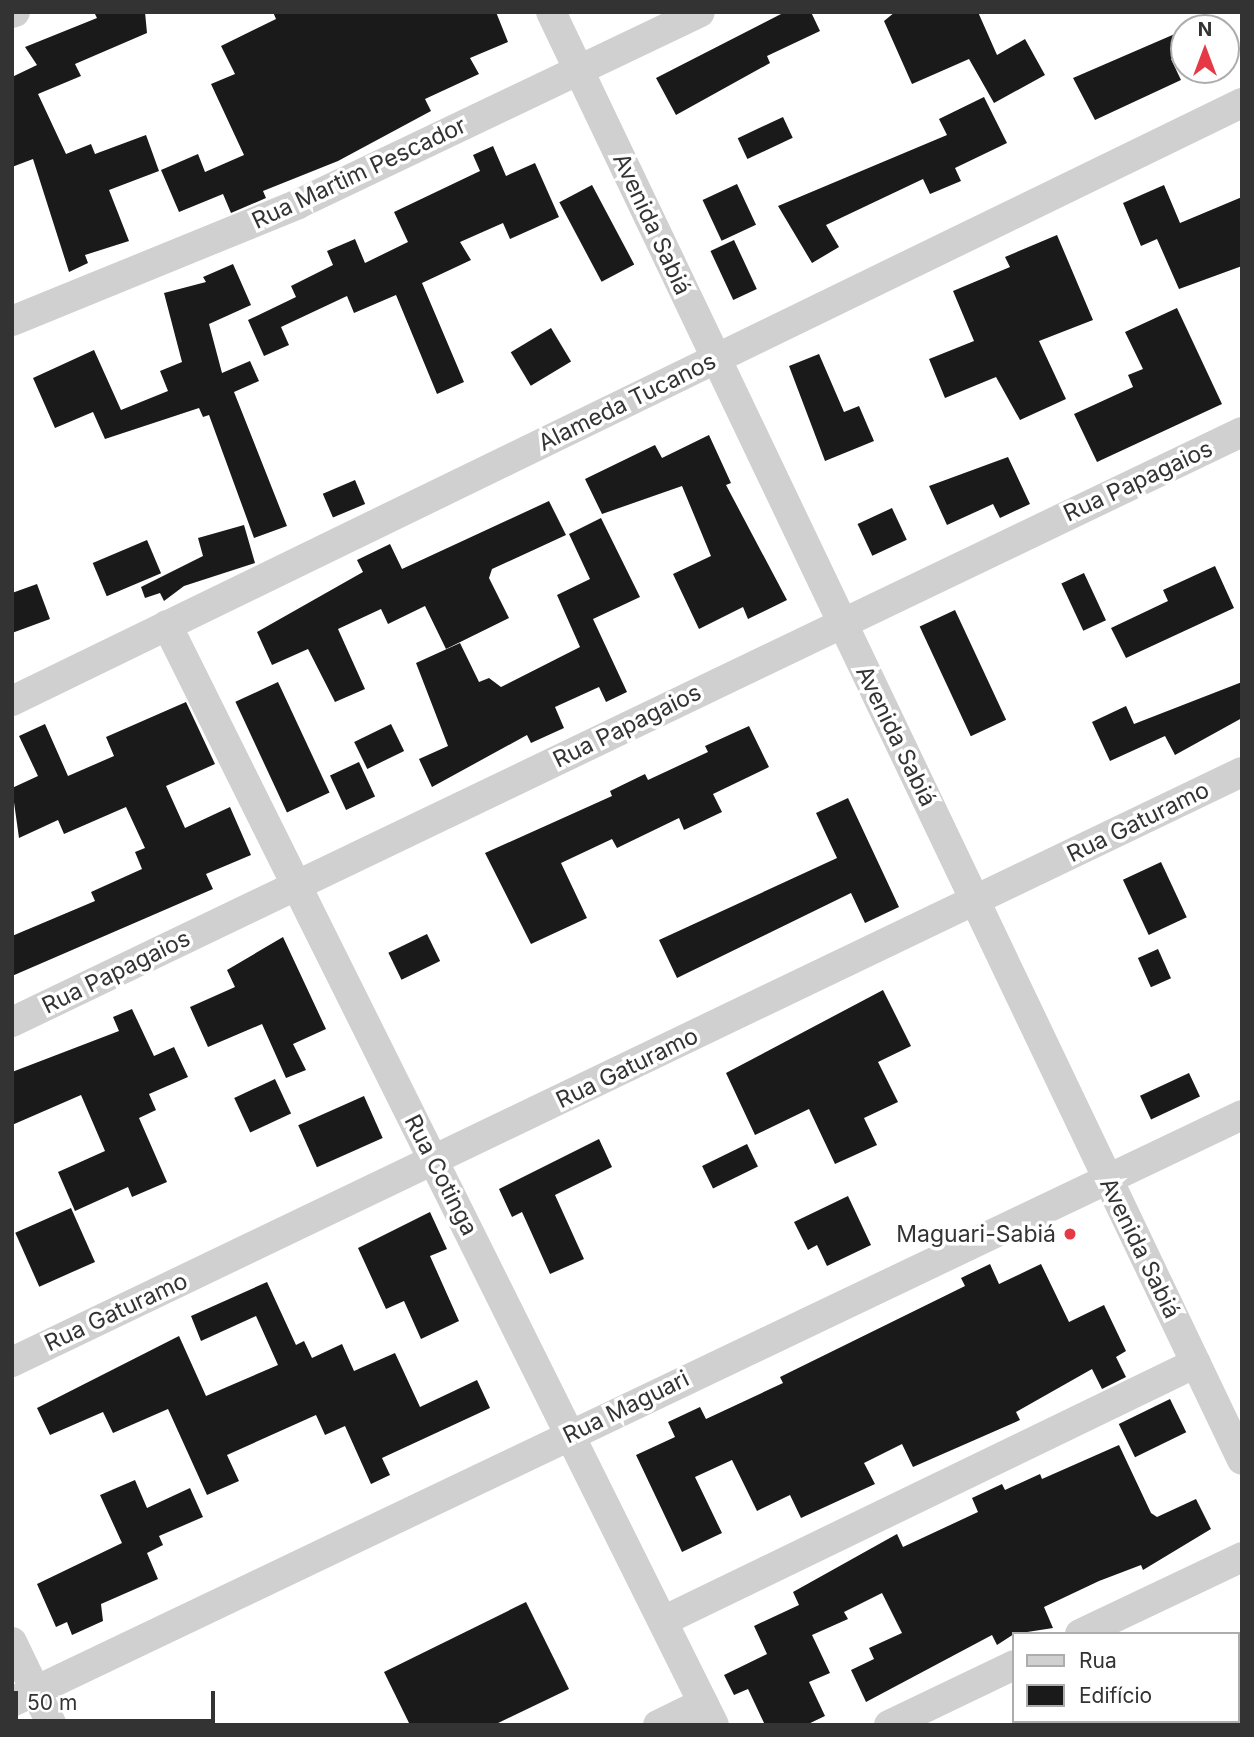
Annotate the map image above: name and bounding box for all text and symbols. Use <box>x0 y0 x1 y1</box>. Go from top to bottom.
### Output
north arrow <box>1170 14 1240 84</box>
text: N <box>1198 18 1212 41</box>
street label: Rua Martim Pescador <box>248 111 470 235</box>
street label: Avenida Sabiá <box>607 149 697 299</box>
street label: Alameda Tucanos <box>534 347 720 457</box>
street label: Rua Papagaios <box>1059 434 1217 528</box>
street label: Avenida Sabiá <box>850 661 942 811</box>
street label: Rua Papagaios <box>549 678 705 774</box>
street label: Rua Gaturamo <box>1063 776 1213 868</box>
street label: Rua Papagaios <box>38 924 194 1020</box>
street label: Rua Gaturamo <box>552 1022 702 1114</box>
street label: Rua Cotinga <box>399 1110 483 1240</box>
street label: Avenida Sabiá <box>1094 1173 1186 1323</box>
place label: Maguari-Sabiá <box>896 1220 1056 1248</box>
marker: Maguari-Sabiá <box>1062 1226 1078 1242</box>
street label: Rua Gaturamo <box>40 1267 192 1357</box>
street label: Rua Maguari <box>559 1365 693 1449</box>
legend <box>1012 1632 1240 1723</box>
text: Rua <box>1079 1648 1117 1673</box>
scale bar <box>18 1678 219 1722</box>
text: Edifício <box>1079 1683 1152 1708</box>
text: 50 m <box>27 1690 77 1715</box>

